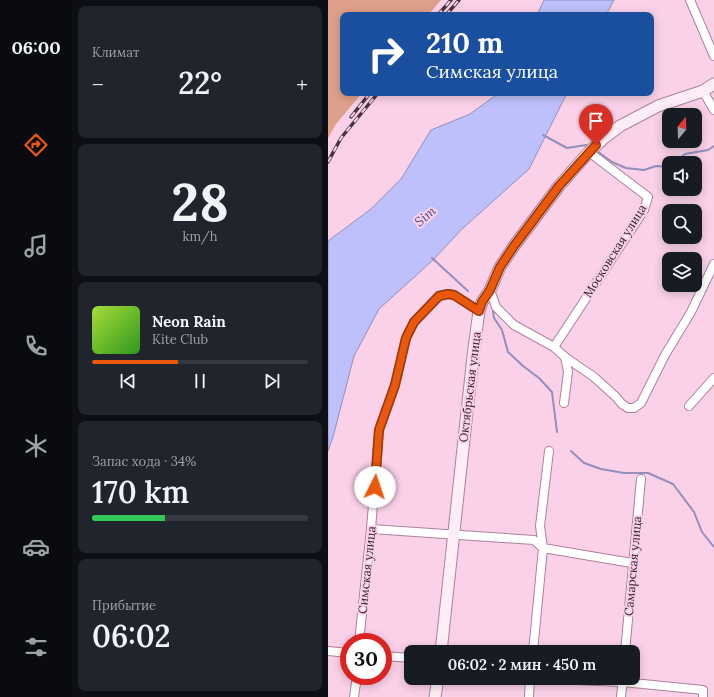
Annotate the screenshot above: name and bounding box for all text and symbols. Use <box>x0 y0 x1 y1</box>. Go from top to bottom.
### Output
text: 210 m <box>426 25 503 61</box>
icon: right <box>360 28 412 80</box>
text: 06:00 <box>11 36 61 59</box>
text: Климат <box>92 44 139 61</box>
text: Симская улица <box>426 60 558 83</box>
text: 22° <box>178 64 222 102</box>
text: − <box>92 70 104 98</box>
text: + <box>296 70 308 98</box>
pin <box>579 104 613 145</box>
north arrow <box>662 108 702 148</box>
map controls <box>662 108 702 292</box>
icon: arrive <box>585 110 607 132</box>
icon: directions <box>22 131 50 159</box>
button: sound <box>662 156 702 196</box>
text: 28 <box>171 169 229 235</box>
street label: Московская улица <box>580 201 649 300</box>
water label: Sim <box>411 202 440 230</box>
button: search <box>662 204 702 244</box>
text: km/h <box>182 228 218 245</box>
icon: music <box>22 232 50 260</box>
button: layers <box>662 252 702 292</box>
text: Neon Rain <box>152 312 226 331</box>
text: Kite Club <box>152 331 208 348</box>
street label: Октябрьская улица <box>455 331 484 443</box>
icon: phone <box>22 332 50 360</box>
icon: previous <box>117 370 139 392</box>
icon: pause <box>189 370 211 392</box>
icon: next <box>261 370 283 392</box>
icon: climate <box>22 432 50 460</box>
text: Запас хода · 34% <box>92 453 196 470</box>
position arrow <box>354 466 396 508</box>
text: 170 km <box>92 473 189 511</box>
street label: Самарская улица <box>621 515 644 616</box>
street label: Симская улица <box>354 525 379 614</box>
icon: car <box>22 533 50 561</box>
text: Прибытие <box>92 597 156 614</box>
text: 06:02 <box>92 617 171 655</box>
icon: filters <box>22 633 50 661</box>
speed limit sign: 30 <box>340 633 392 685</box>
text: 06:02 · 2 мин · 450 m <box>448 655 596 674</box>

